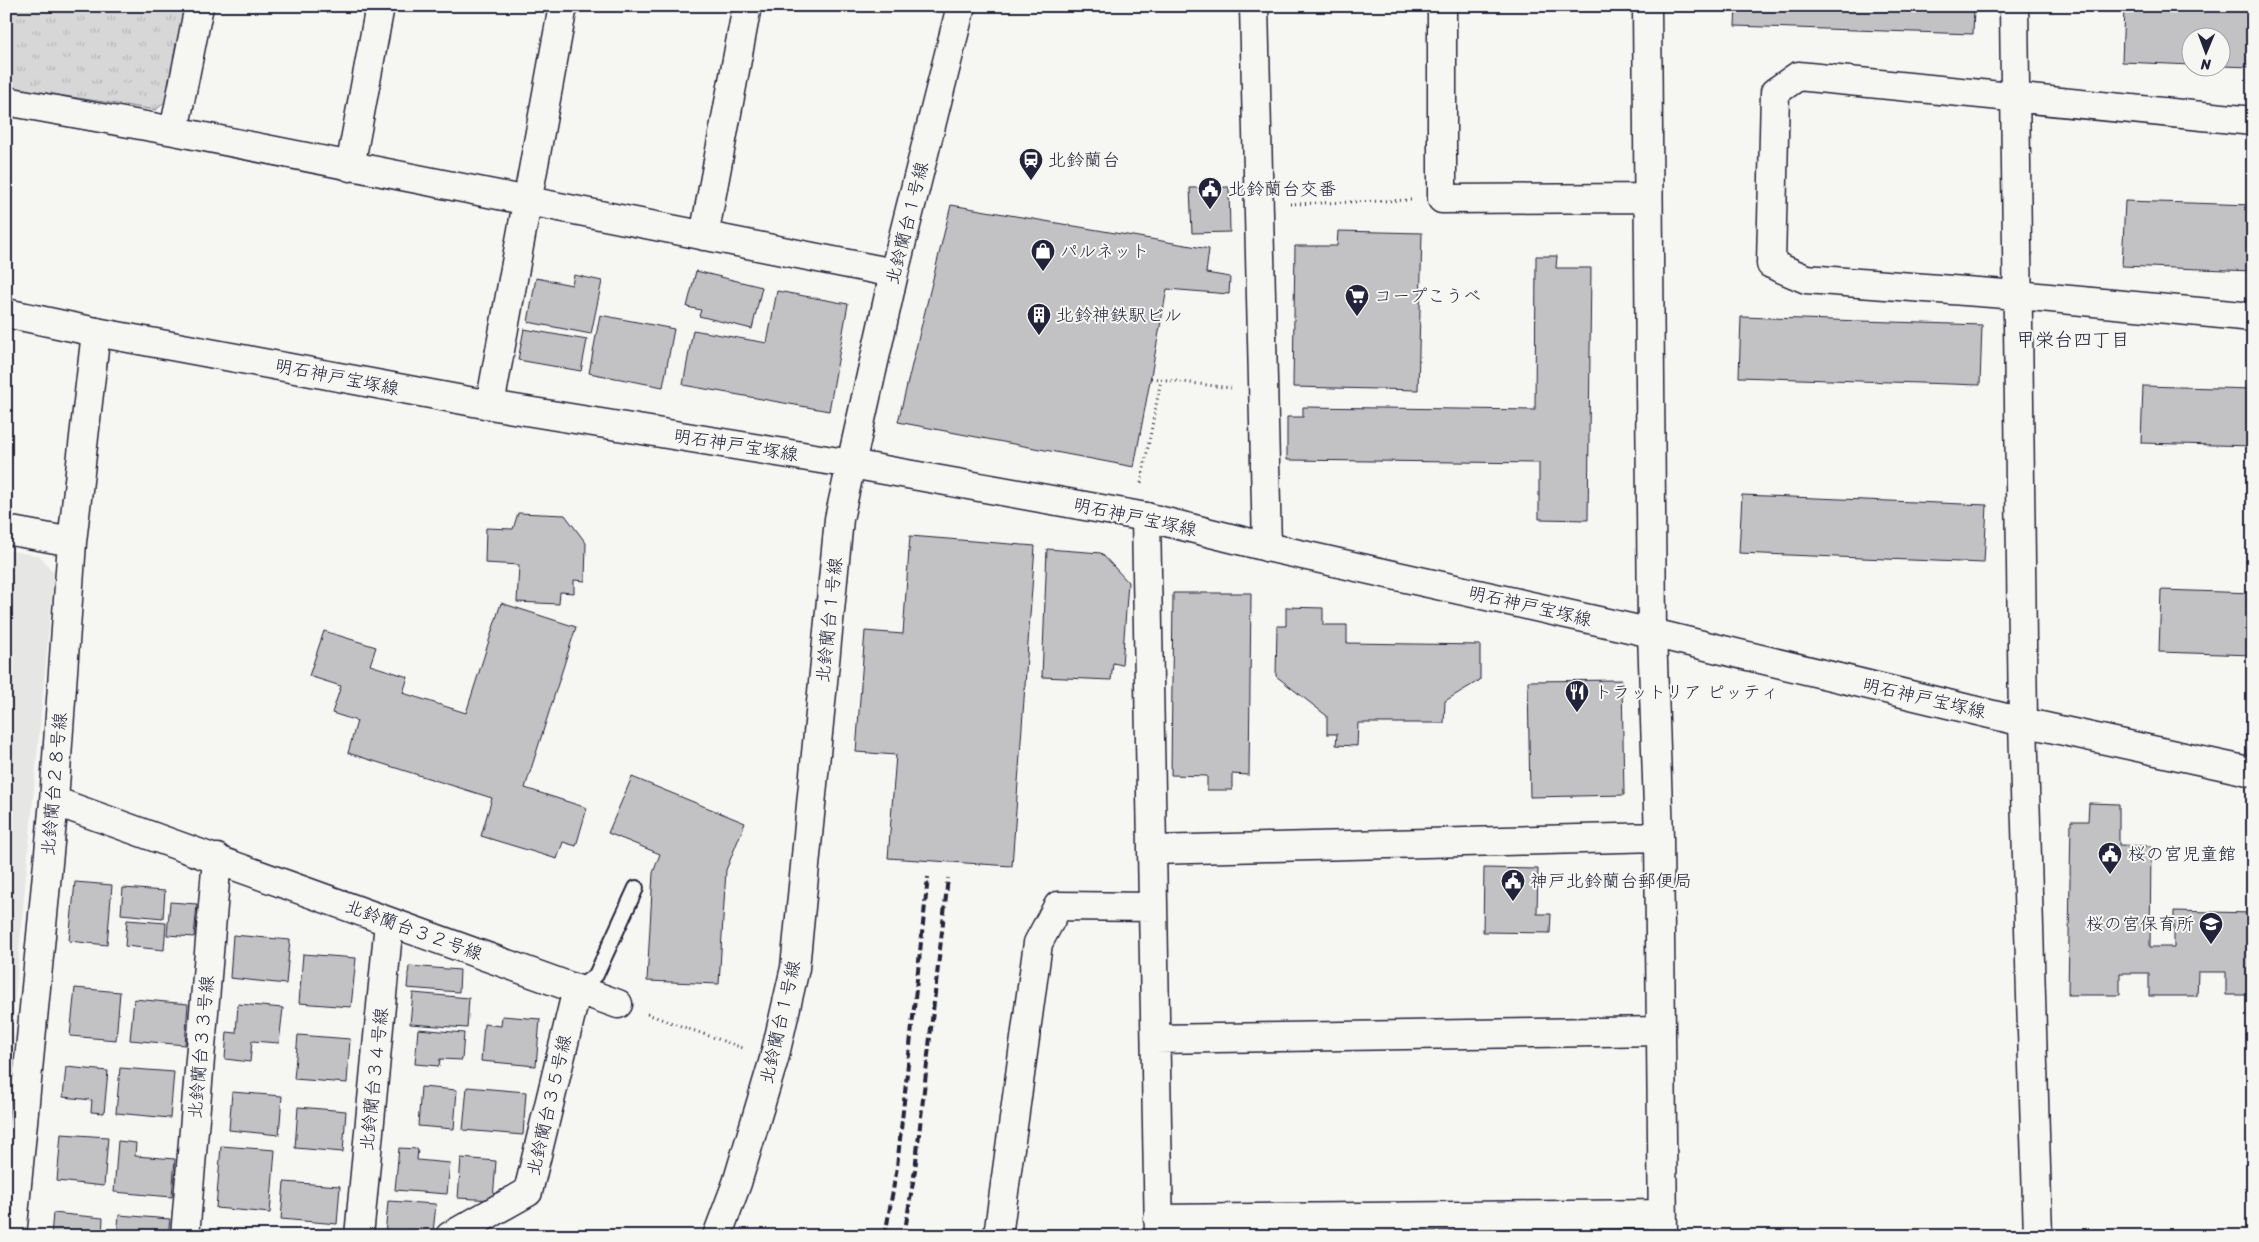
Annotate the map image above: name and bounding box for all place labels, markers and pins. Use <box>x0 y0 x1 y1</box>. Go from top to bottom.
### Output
place label: 北鈴蘭台 <box>1048 144 1120 176</box>
station icon: 北鈴蘭台 <box>1018 147 1044 181</box>
place label: 北鈴蘭台交番 <box>1228 173 1336 205</box>
public building icon: 北鈴蘭台交番 <box>1197 176 1223 210</box>
place label: パルネット <box>1060 235 1149 267</box>
shop icon: パルネット <box>1030 238 1056 272</box>
place label: コープこうべ <box>1374 280 1481 312</box>
supermarket icon: コープこうべ <box>1344 283 1370 317</box>
place label: 北鈴神鉄駅ビル <box>1056 299 1182 331</box>
building icon: 北鈴神鉄駅ビル <box>1026 302 1052 336</box>
place label: トラットリア ピッティ <box>1594 676 1779 708</box>
restaurant icon: トラットリア ピッティ <box>1564 679 1590 713</box>
place label: 桜の宮児童館 <box>2128 838 2236 870</box>
public building icon: 桜の宮児童館 <box>2097 841 2123 875</box>
place label: 神戸北鈴蘭台郵便局 <box>1530 865 1692 897</box>
public building icon: 神戸北鈴蘭台郵便局 <box>1500 868 1526 902</box>
place label: 桜の宮保育所 <box>2086 908 2194 940</box>
school or university icon: 桜の宮保育所 <box>2198 911 2224 945</box>

